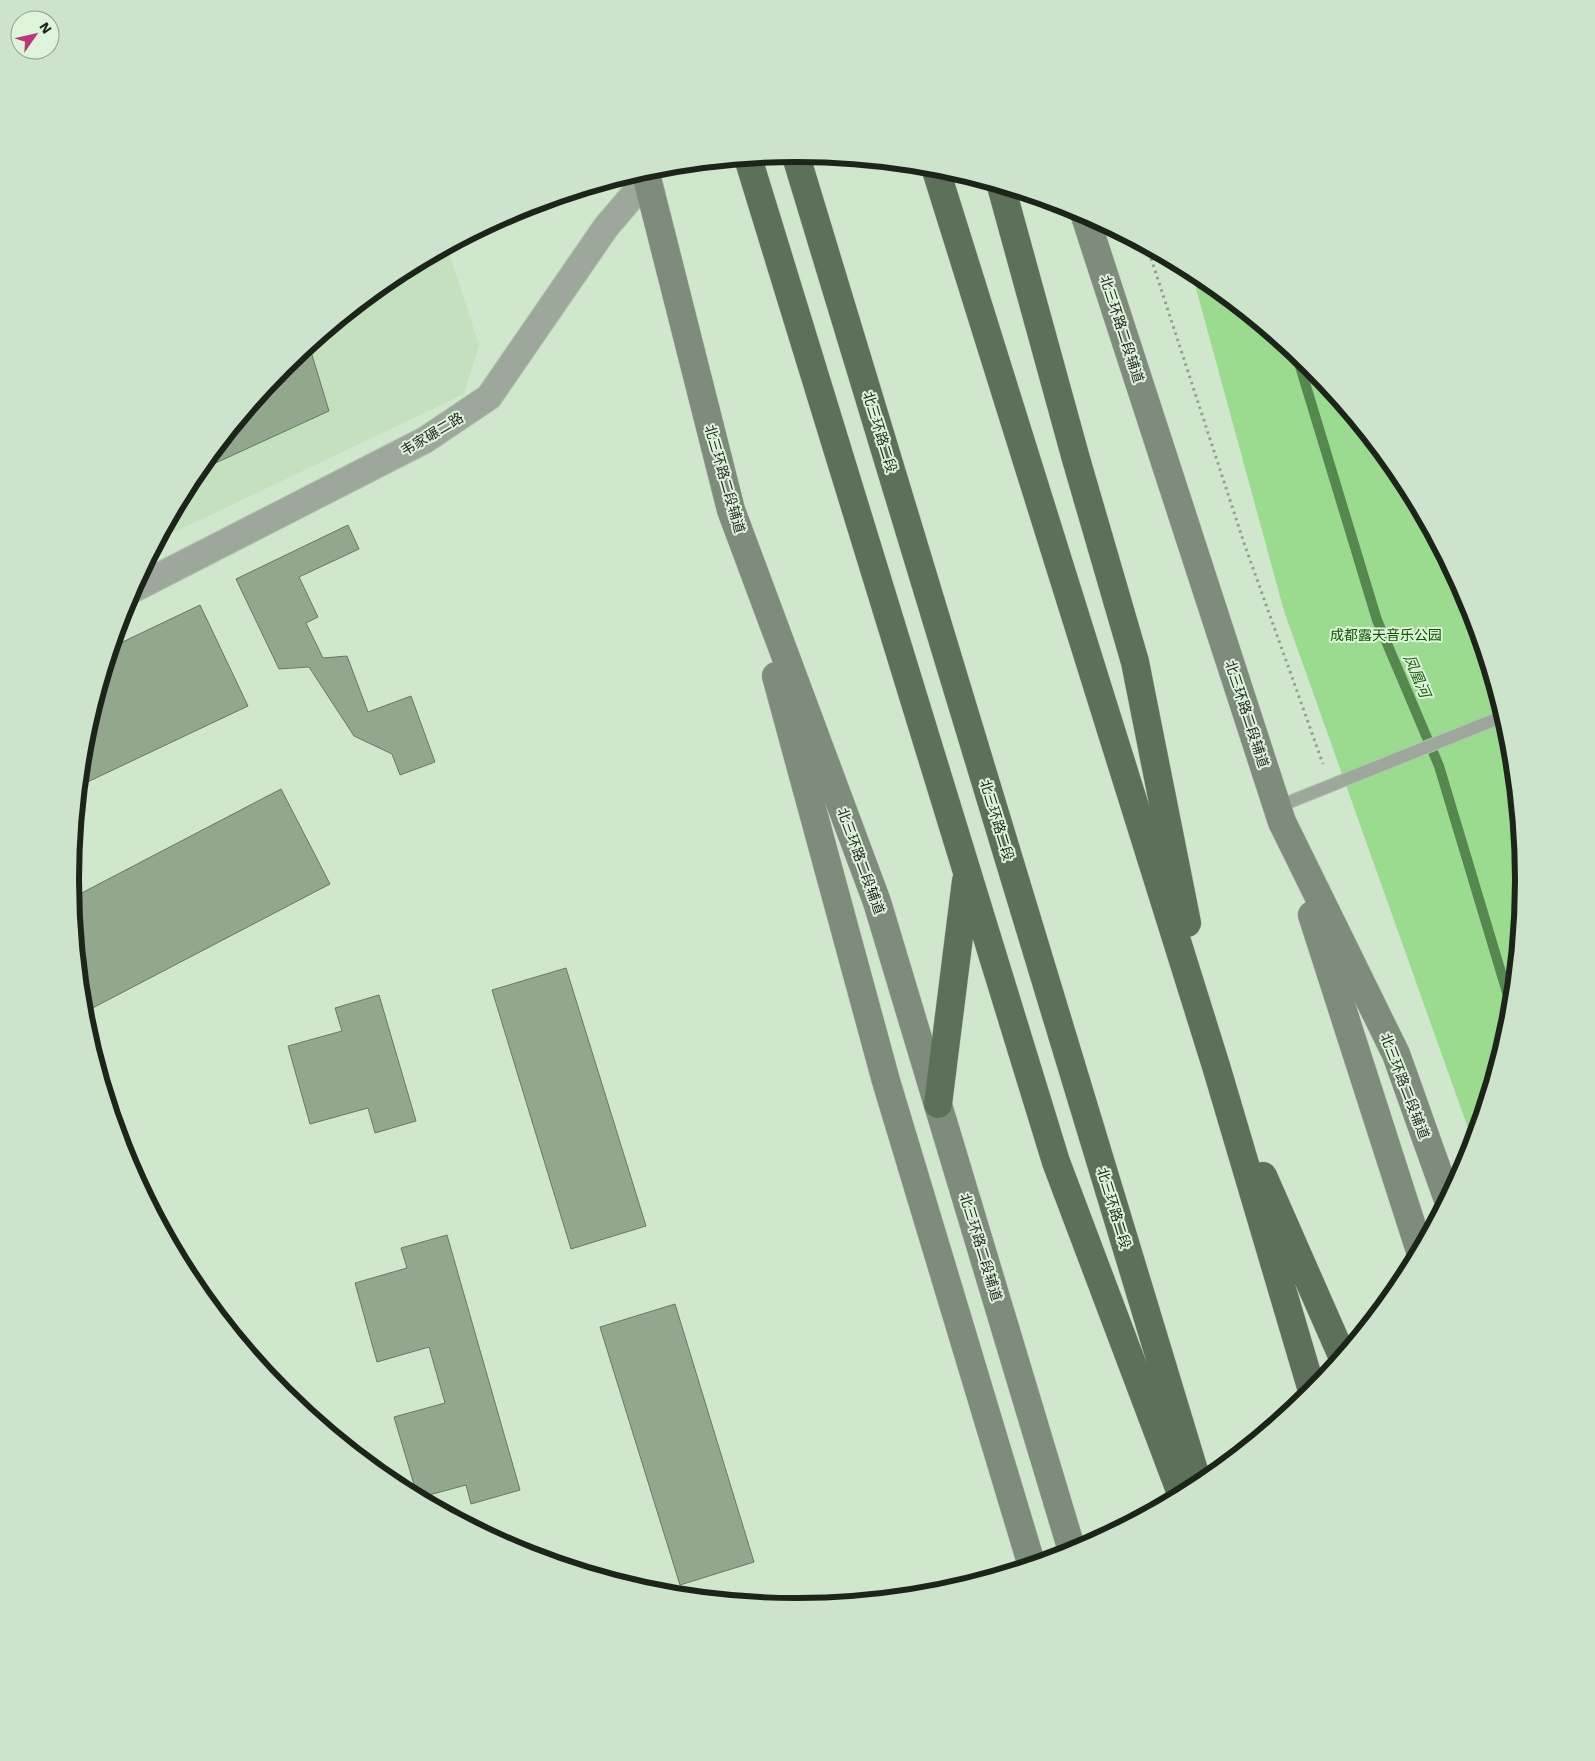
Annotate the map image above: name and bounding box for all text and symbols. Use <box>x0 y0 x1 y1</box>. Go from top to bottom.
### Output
north arrow <box>10 10 60 60</box>
text: N <box>36 19 55 37</box>
street label: 北三环路二段辅道 <box>1097 273 1147 385</box>
street label: 北三环路二段 <box>860 389 900 475</box>
street label: 韦家碾二路 <box>398 409 466 459</box>
street label: 北三环路二段辅道 <box>702 423 748 535</box>
park label: 成都露天音乐公园 <box>1330 627 1442 643</box>
water label: 凤凰河 <box>1400 652 1435 703</box>
street label: 北三环路二段辅道 <box>1222 658 1272 770</box>
street label: 北三环路二段 <box>977 777 1017 863</box>
street label: 北三环路二段辅道 <box>834 806 888 916</box>
street label: 北三环路二段辅道 <box>1377 1031 1433 1141</box>
street label: 北三环路二段 <box>1094 1165 1134 1251</box>
street label: 北三环路二段辅道 <box>957 1191 1005 1303</box>

